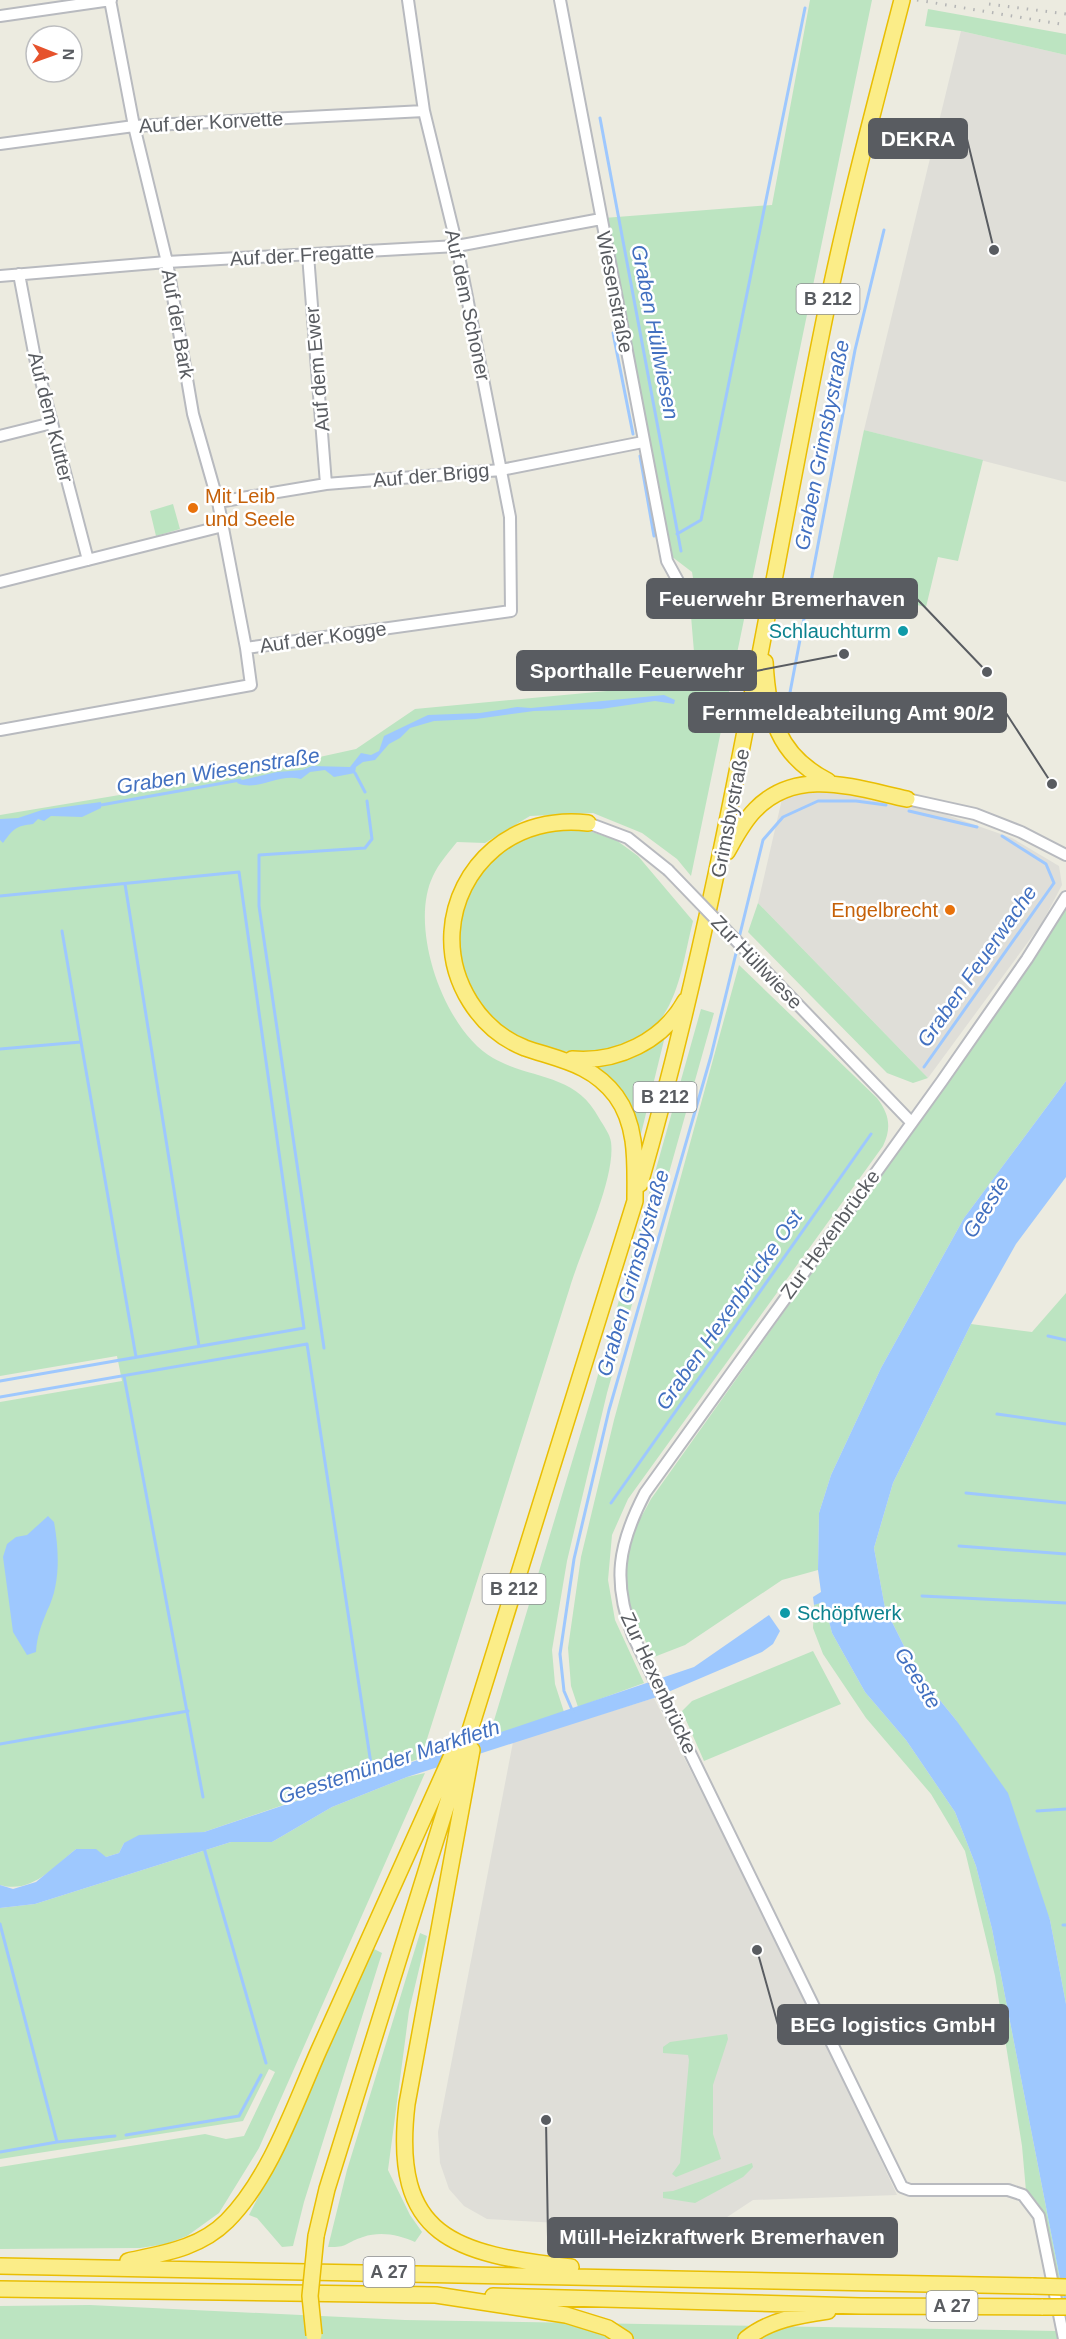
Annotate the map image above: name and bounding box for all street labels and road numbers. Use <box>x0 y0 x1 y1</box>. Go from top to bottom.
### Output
street label: Auf der Korvette <box>138 107 284 137</box>
street label: Auf dem Schoner <box>441 227 495 383</box>
street label: Wiesenstraße <box>592 229 638 355</box>
street label: Auf der Fregatte <box>229 240 375 270</box>
street label: Auf der Bark <box>158 267 199 382</box>
road number: B 212 <box>796 284 860 314</box>
street label: Auf dem Ewer <box>301 305 333 433</box>
street label: Auf dem Kutter <box>24 350 78 485</box>
street label: Auf der Brigg <box>372 459 490 491</box>
street label: Auf der Kogge <box>258 617 388 657</box>
street label: Grimsbystraße <box>707 747 753 879</box>
street label: Zur Hüllwiese <box>707 911 807 1013</box>
road number: B 212 <box>634 1082 696 1112</box>
street label: Zur Hexenbrücke <box>776 1165 884 1303</box>
road number: B 212 <box>482 1574 546 1604</box>
street label: Zur Hexenbrücke <box>617 1609 701 1757</box>
road number: A 27 <box>364 2257 414 2287</box>
road number: A 27 <box>926 2291 978 2321</box>

